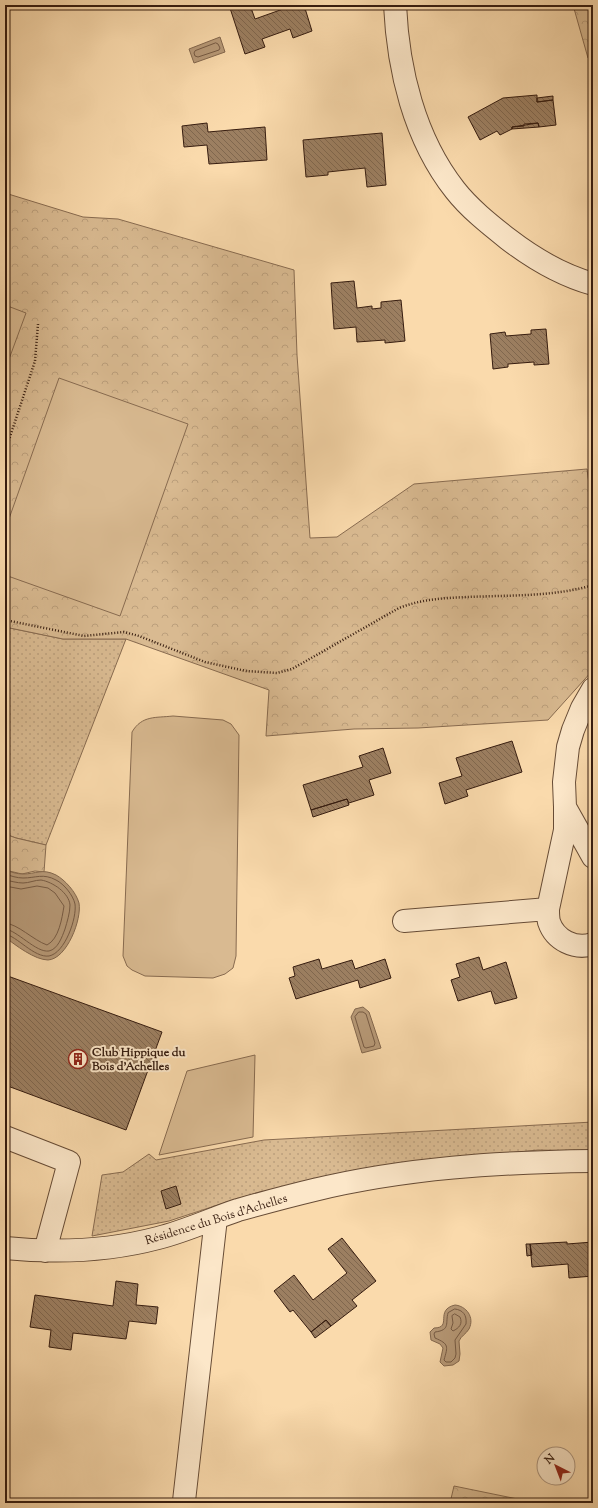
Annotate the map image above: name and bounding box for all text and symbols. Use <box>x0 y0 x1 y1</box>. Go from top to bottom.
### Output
place label: Club Hippique du Bois d'Achelles <box>91 1044 186 1076</box>
building icon: Club Hippique du Bois d'Achelles <box>67 1048 89 1070</box>
street label: Résidence du Bois d'Achelles <box>143 1190 290 1250</box>
north arrow <box>536 1446 576 1486</box>
text: N <box>541 1450 559 1469</box>

